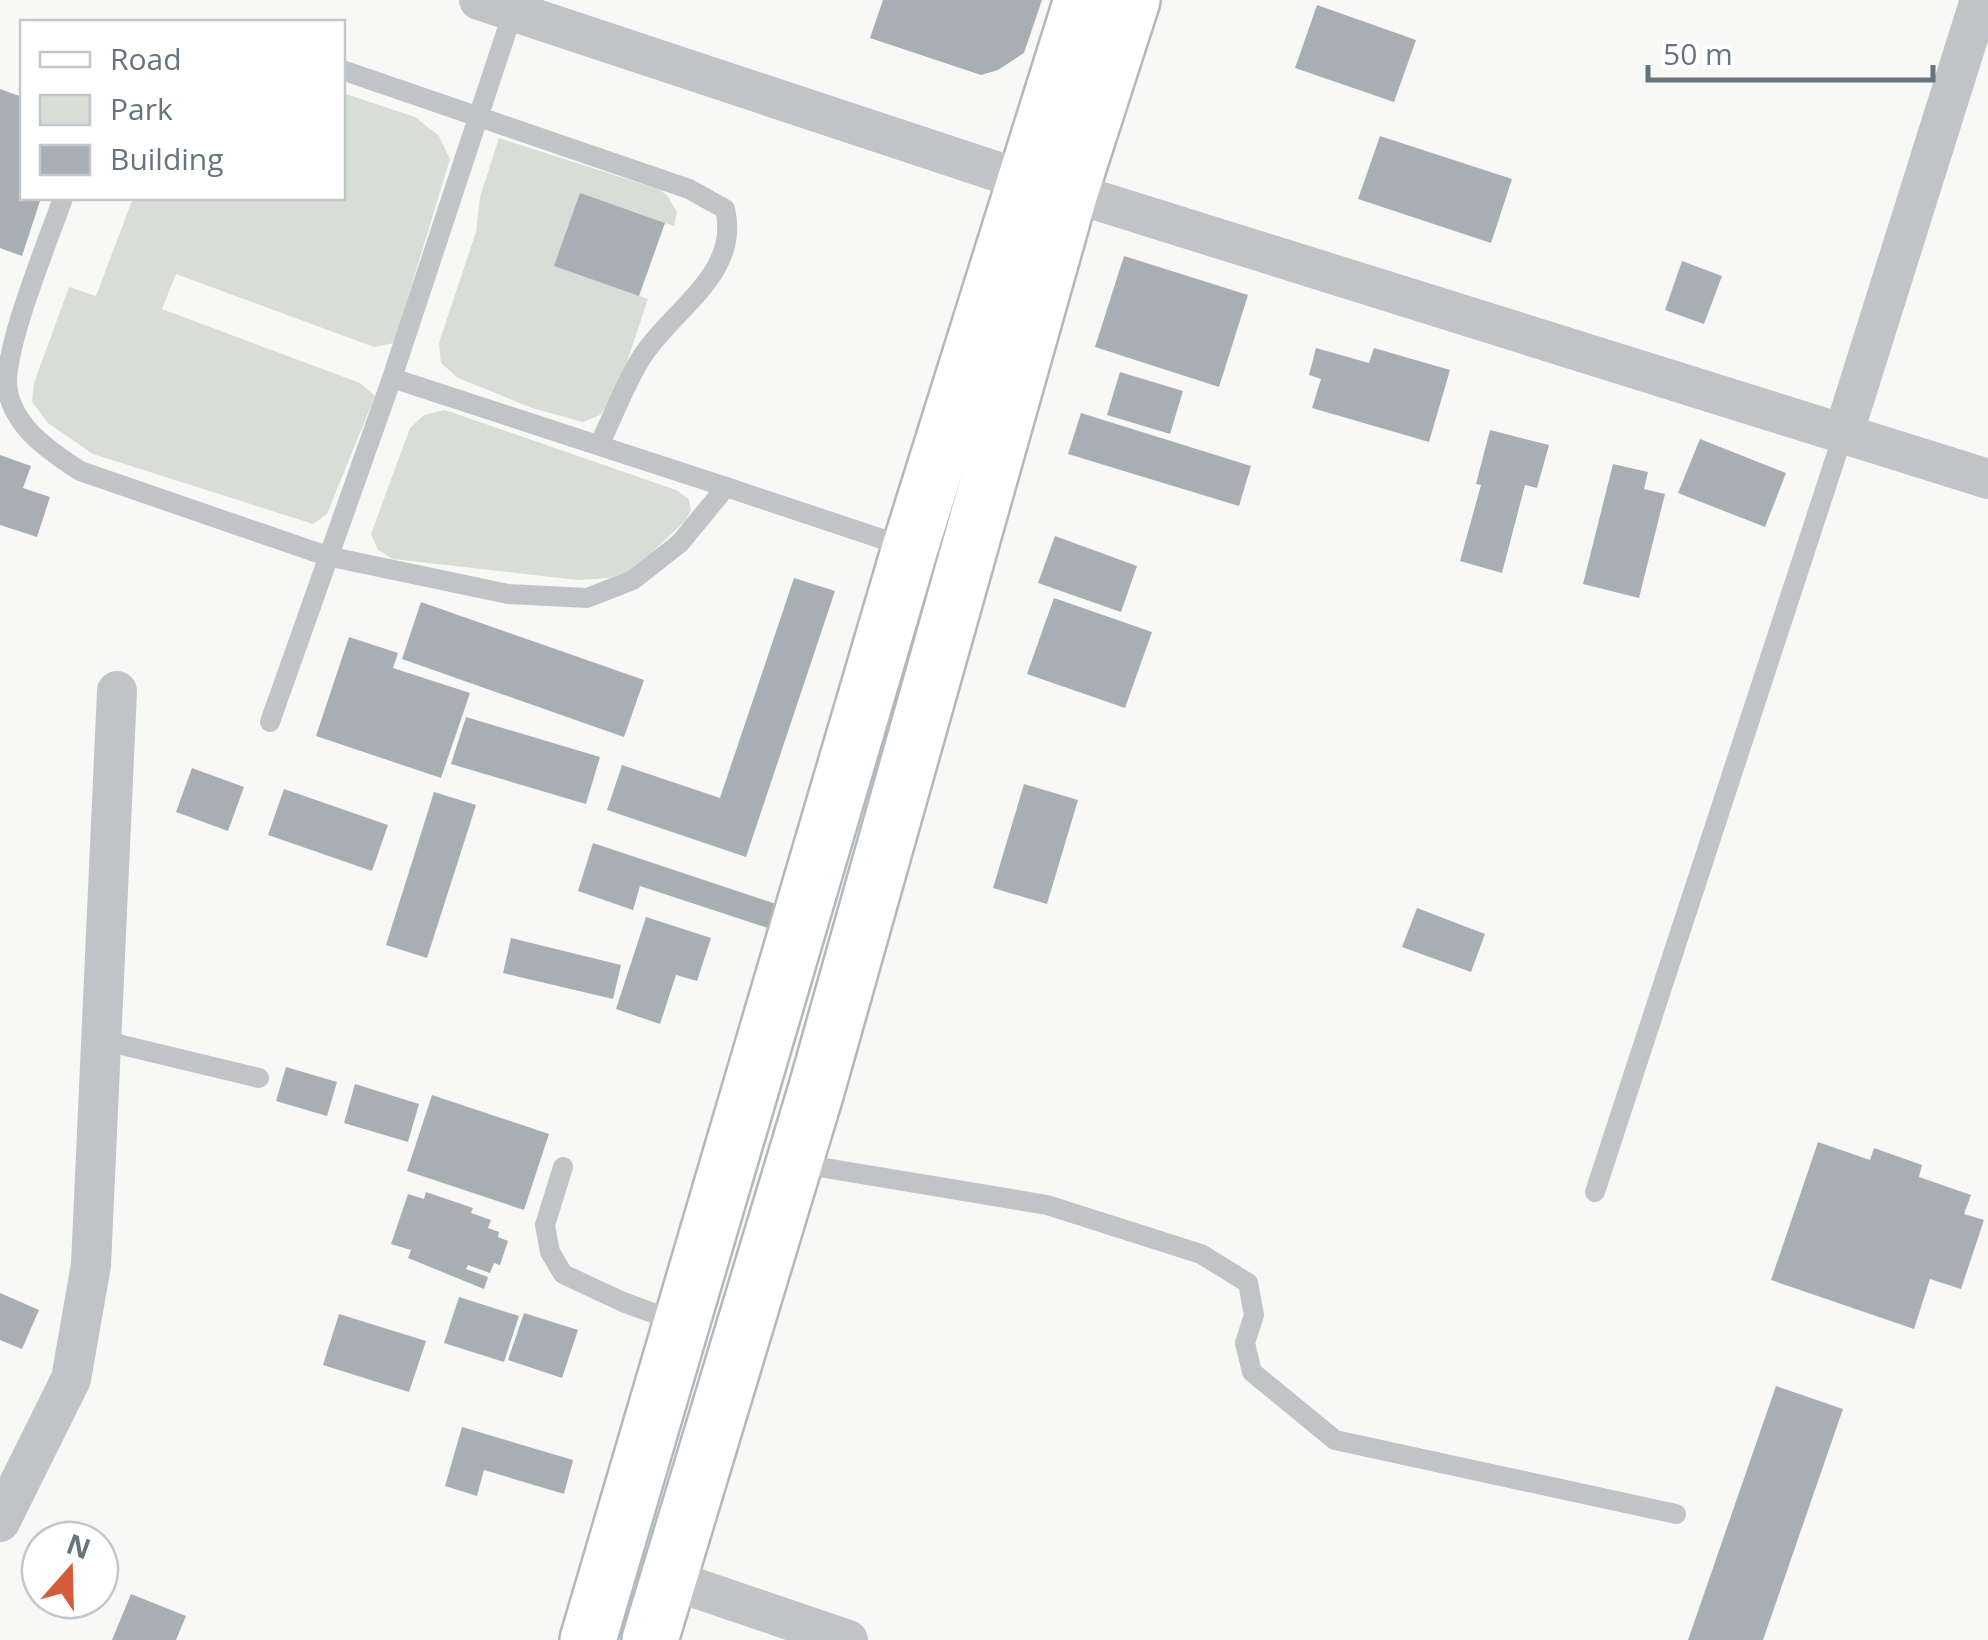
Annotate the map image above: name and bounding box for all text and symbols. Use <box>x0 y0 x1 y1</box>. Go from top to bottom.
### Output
legend <box>20 20 345 200</box>
scale bar <box>1648 20 1933 82</box>
text: 50 m <box>1663 33 1733 74</box>
text: Road <box>110 38 182 79</box>
text: Park <box>110 88 173 129</box>
text: Building <box>110 138 224 179</box>
north arrow <box>20 1520 120 1620</box>
text: N <box>62 1524 96 1567</box>

